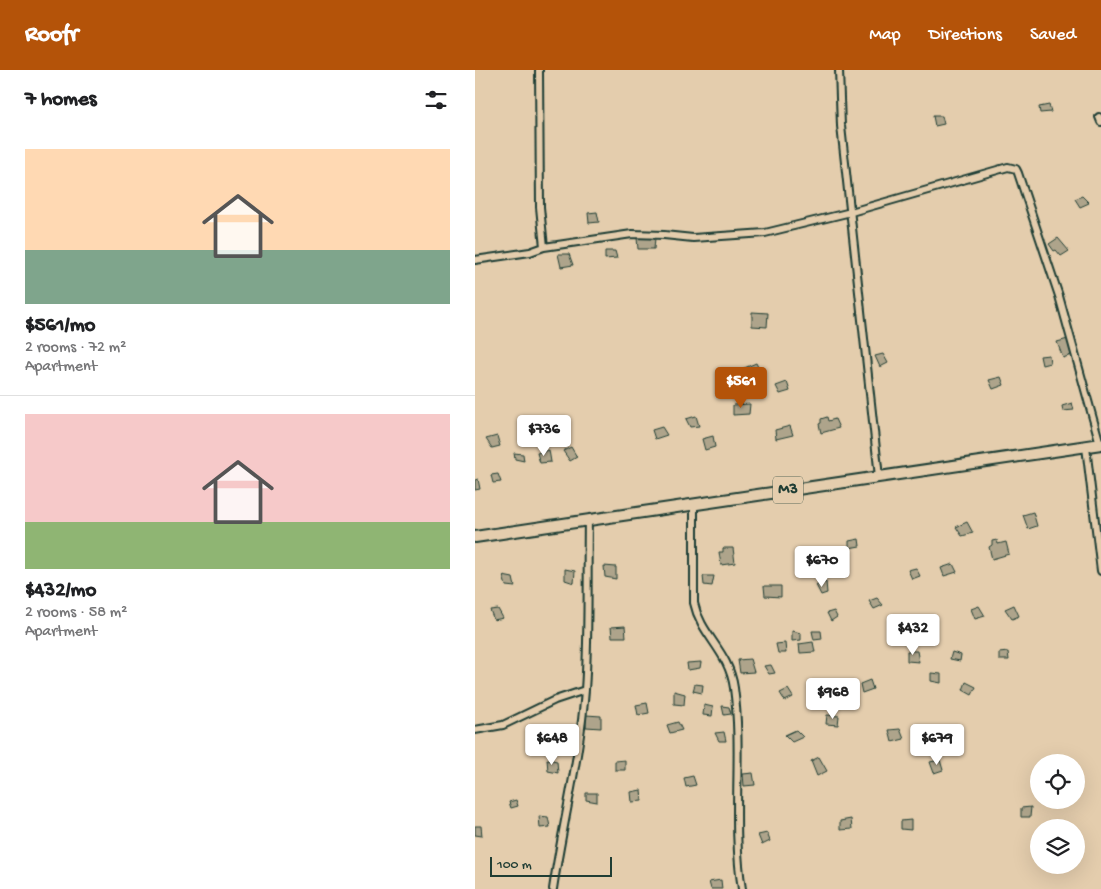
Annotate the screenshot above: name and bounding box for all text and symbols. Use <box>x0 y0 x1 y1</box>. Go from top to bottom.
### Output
text: Roofr <box>25 21 78 50</box>
text: Map <box>869 25 901 46</box>
text: Directions <box>929 25 1002 46</box>
text: Saved <box>1030 25 1076 46</box>
icon: filters <box>422 86 450 114</box>
text: 7 homes <box>25 88 97 113</box>
icon: home <box>193 181 283 271</box>
text: $561/mo <box>25 314 95 339</box>
text: 2 rooms · 72 m² <box>25 339 126 358</box>
text: Apartment <box>25 358 97 377</box>
pin: $561 <box>711 366 771 409</box>
text: $561 <box>726 373 756 392</box>
pin: $736 <box>514 414 574 457</box>
text: $736 <box>528 421 560 440</box>
icon: home <box>193 447 283 537</box>
road number: M3 <box>773 476 803 504</box>
pin: $670 <box>792 546 852 588</box>
text: $670 <box>806 552 838 571</box>
text: $432/mo <box>25 579 96 604</box>
text: 2 rooms · 58 m² <box>25 604 127 623</box>
pin: $432 <box>883 614 943 656</box>
text: $432 <box>898 620 928 639</box>
text: Apartment <box>25 623 97 642</box>
pin: $968 <box>803 678 863 720</box>
text: $968 <box>817 684 849 703</box>
pin: $648 <box>522 724 582 766</box>
pin: $679 <box>907 724 967 766</box>
text: $648 <box>536 730 568 749</box>
text: $679 <box>921 730 953 749</box>
map controls <box>1030 754 1085 874</box>
button: locate <box>1030 754 1085 809</box>
button: layers <box>1030 819 1085 874</box>
scale bar <box>490 854 613 877</box>
text: 100 m <box>497 857 532 874</box>

